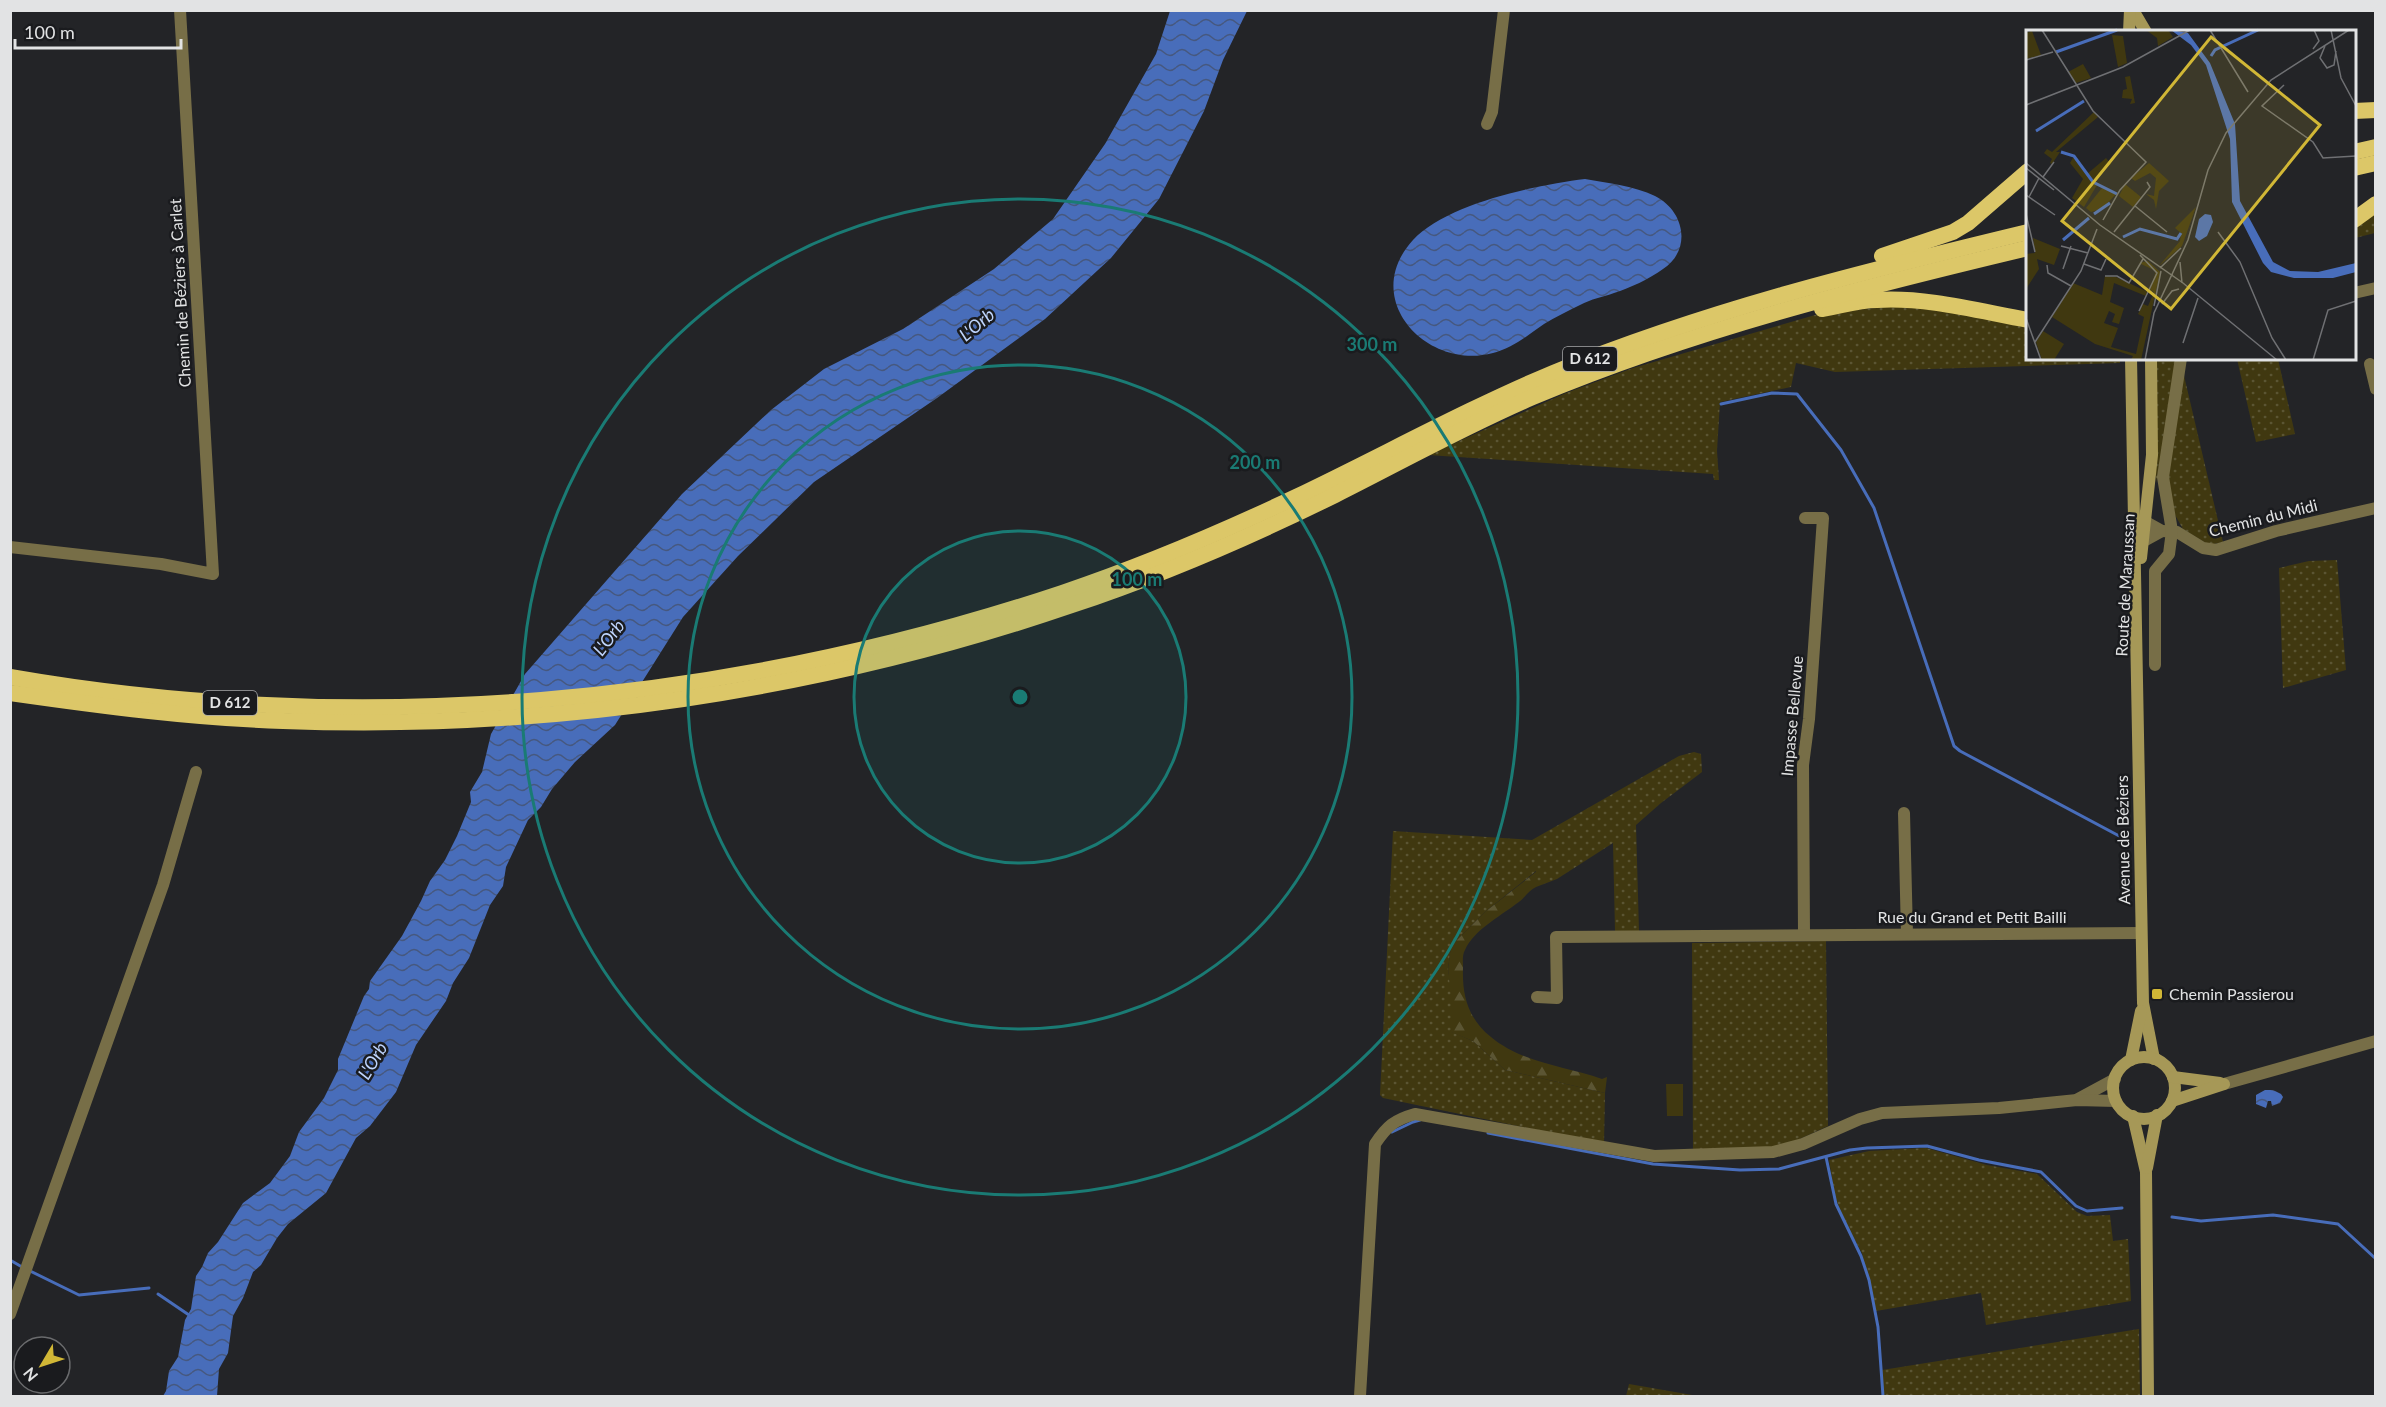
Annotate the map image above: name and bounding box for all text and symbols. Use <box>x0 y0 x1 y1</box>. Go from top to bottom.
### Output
scale bar <box>15 12 182 50</box>
text: 100 m <box>24 21 75 43</box>
inset map <box>2026 30 2356 360</box>
street label: Chemin de Béziers à Carlet <box>165 198 194 388</box>
water label: L'Orb <box>954 303 998 345</box>
text: 300 m <box>1347 333 1397 355</box>
road number: D 612 <box>1563 347 1617 371</box>
text: 200 m <box>1230 451 1280 473</box>
street label: Chemin du Midi <box>2207 495 2319 540</box>
street label: Route de Maraussan <box>2111 513 2138 657</box>
text: 100 m <box>1112 568 1162 590</box>
water label: L'Orb <box>588 615 629 660</box>
street label: Impasse Bellevue <box>1777 655 1806 777</box>
centre of rings <box>1010 687 1030 707</box>
road number: D 612 <box>203 691 257 715</box>
street label: Avenue de Béziers <box>2112 775 2133 905</box>
street label: Rue du Grand et Petit Bailli <box>1877 907 2067 926</box>
place label: Chemin Passierou <box>2169 984 2294 1003</box>
marker: Chemin Passierou <box>2150 987 2164 1001</box>
water label: L'Orb <box>353 1038 392 1083</box>
north arrow <box>12 1335 72 1395</box>
text: N <box>19 1364 41 1386</box>

